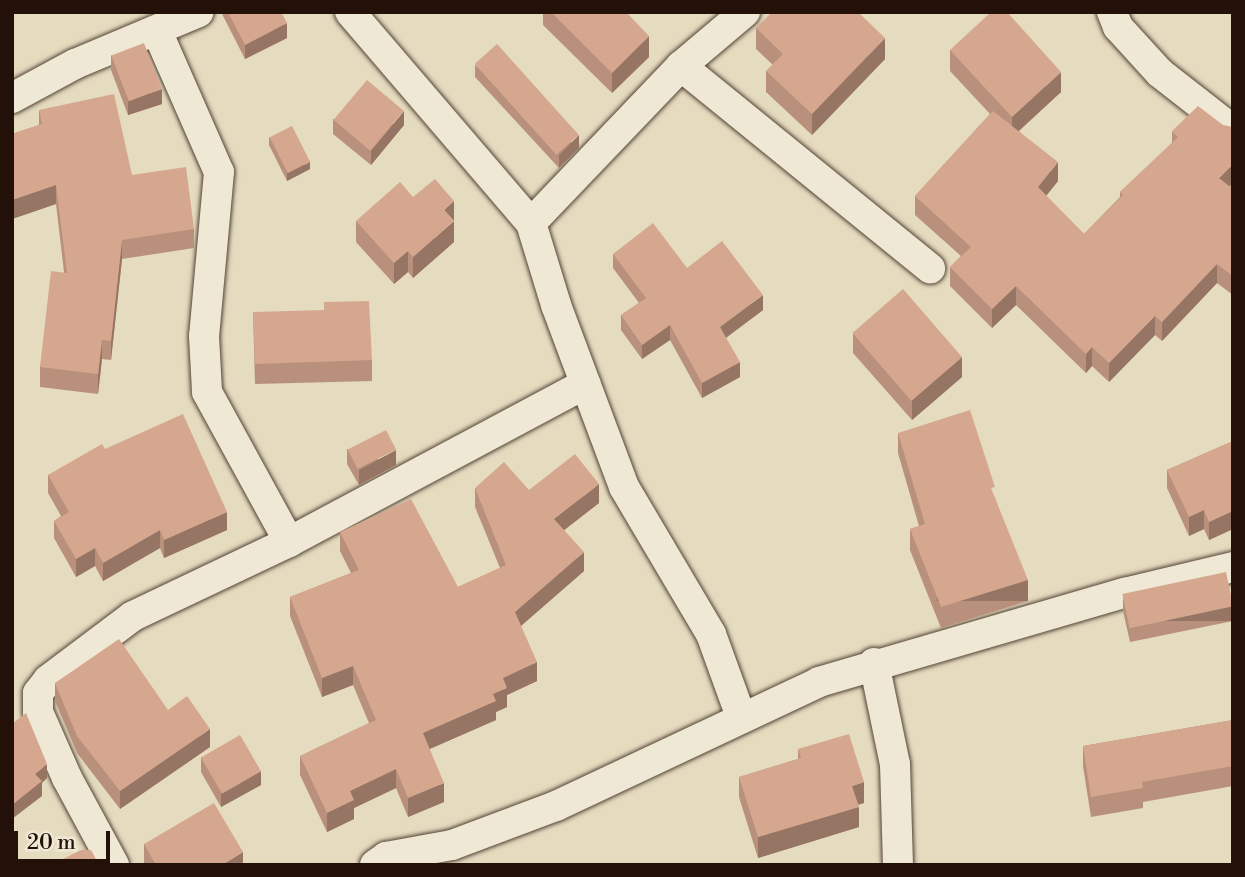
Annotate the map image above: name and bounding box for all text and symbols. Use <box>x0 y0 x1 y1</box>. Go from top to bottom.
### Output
scale bar <box>18 818 114 862</box>
text: 20 m <box>27 830 76 856</box>

